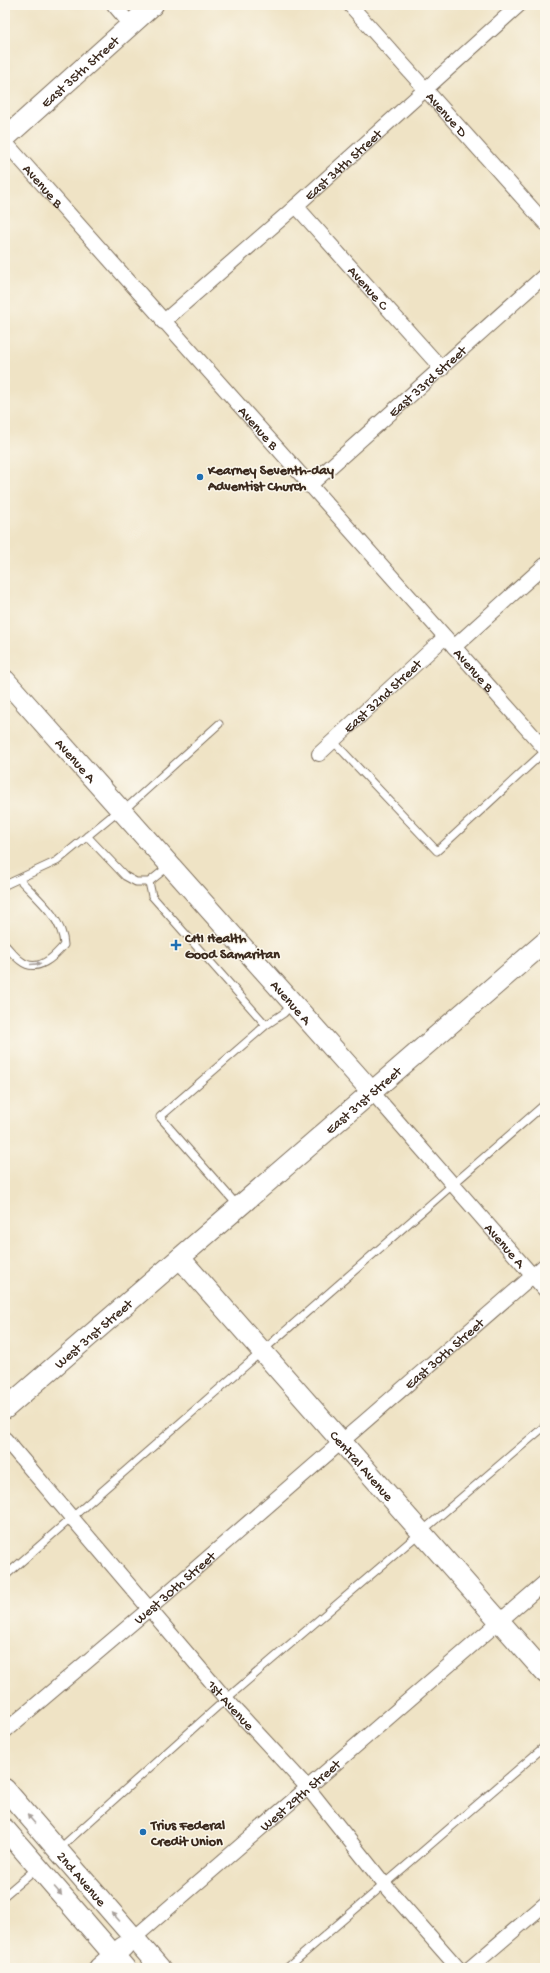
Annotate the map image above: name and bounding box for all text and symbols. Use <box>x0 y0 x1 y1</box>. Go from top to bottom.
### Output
street label: East 35th Street <box>38 33 125 113</box>
street label: Avenue D <box>421 89 471 142</box>
street label: East 34th Street <box>302 126 387 205</box>
street label: Avenue B <box>18 162 66 213</box>
street label: Avenue C <box>343 263 392 315</box>
street label: East 33rd Street <box>386 342 472 422</box>
street label: Avenue B <box>233 404 281 455</box>
place label: Kearney Seventh-day Adventist Church <box>207 463 334 496</box>
marker: Kearney Seventh-day Adventist Church <box>195 472 205 482</box>
street label: Avenue B <box>449 646 497 697</box>
street label: East 32nd Street <box>341 656 427 738</box>
street label: Avenue A <box>50 736 99 788</box>
place label: CHI Health Good Samaritan <box>184 931 280 964</box>
marker: CHI Health Good Samaritan <box>170 939 182 951</box>
one-way arrow <box>30 961 42 967</box>
street label: Avenue A <box>266 978 315 1030</box>
street label: East 31st Street <box>323 1063 407 1139</box>
street label: Avenue A <box>480 1221 528 1273</box>
street label: West 31st Street <box>52 1296 138 1373</box>
street label: East 30th Street <box>402 1315 490 1394</box>
street label: Central Avenue <box>325 1428 397 1506</box>
street label: West 30th Street <box>131 1548 221 1629</box>
street label: 1st Avenue <box>202 1677 257 1736</box>
street label: West 29th Street <box>257 1756 346 1836</box>
one-way arrow <box>26 1814 36 1824</box>
place label: Trius Federal Credit Union <box>150 1818 225 1851</box>
marker: Trius Federal Credit Union <box>138 1827 148 1837</box>
street label: 2nd Avenue <box>52 1849 109 1911</box>
one-way arrow <box>53 1886 62 1895</box>
one-way arrow <box>112 1913 121 1922</box>

